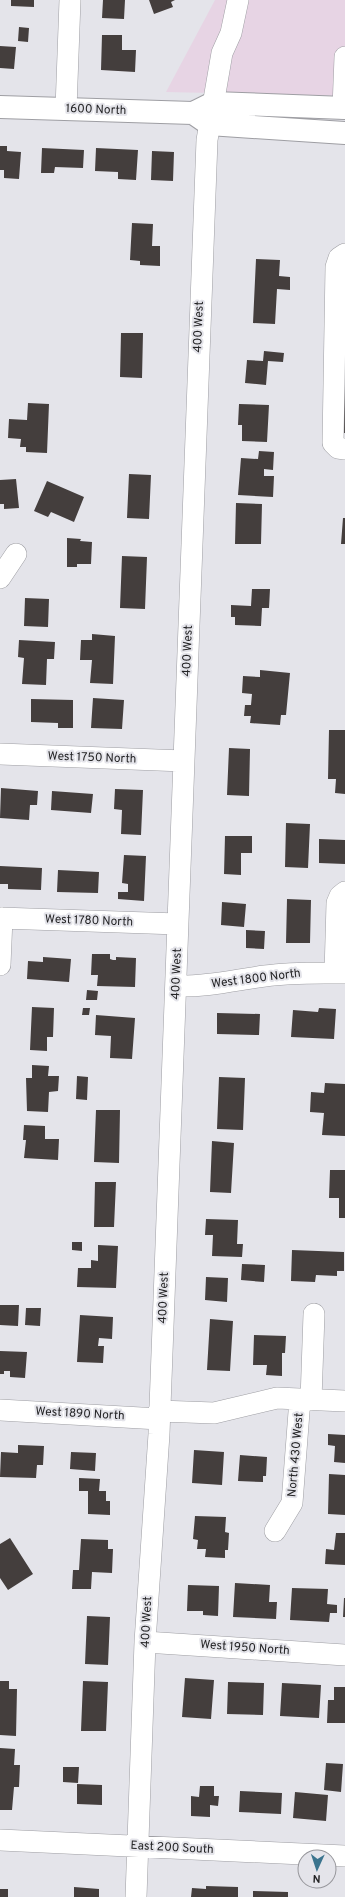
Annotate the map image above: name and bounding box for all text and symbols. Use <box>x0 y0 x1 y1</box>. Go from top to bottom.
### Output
street label: 1600 North <box>65 101 127 119</box>
street label: 400 West <box>190 301 208 353</box>
street label: 400 West <box>179 625 197 677</box>
street label: West 1750 North <box>47 748 137 768</box>
street label: West 1780 North <box>45 911 133 931</box>
street label: 400 West <box>168 948 186 1000</box>
street label: West 1800 North <box>210 966 302 992</box>
street label: 400 West <box>155 1272 173 1324</box>
street label: West 1890 North <box>35 1404 125 1424</box>
street label: North 430 West <box>284 1412 308 1498</box>
street label: 400 West <box>138 1596 156 1648</box>
street label: West 1950 North <box>200 1637 290 1659</box>
street label: East 200 South <box>130 1838 214 1858</box>
north arrow <box>297 1849 337 1889</box>
text: N <box>312 1871 321 1885</box>

